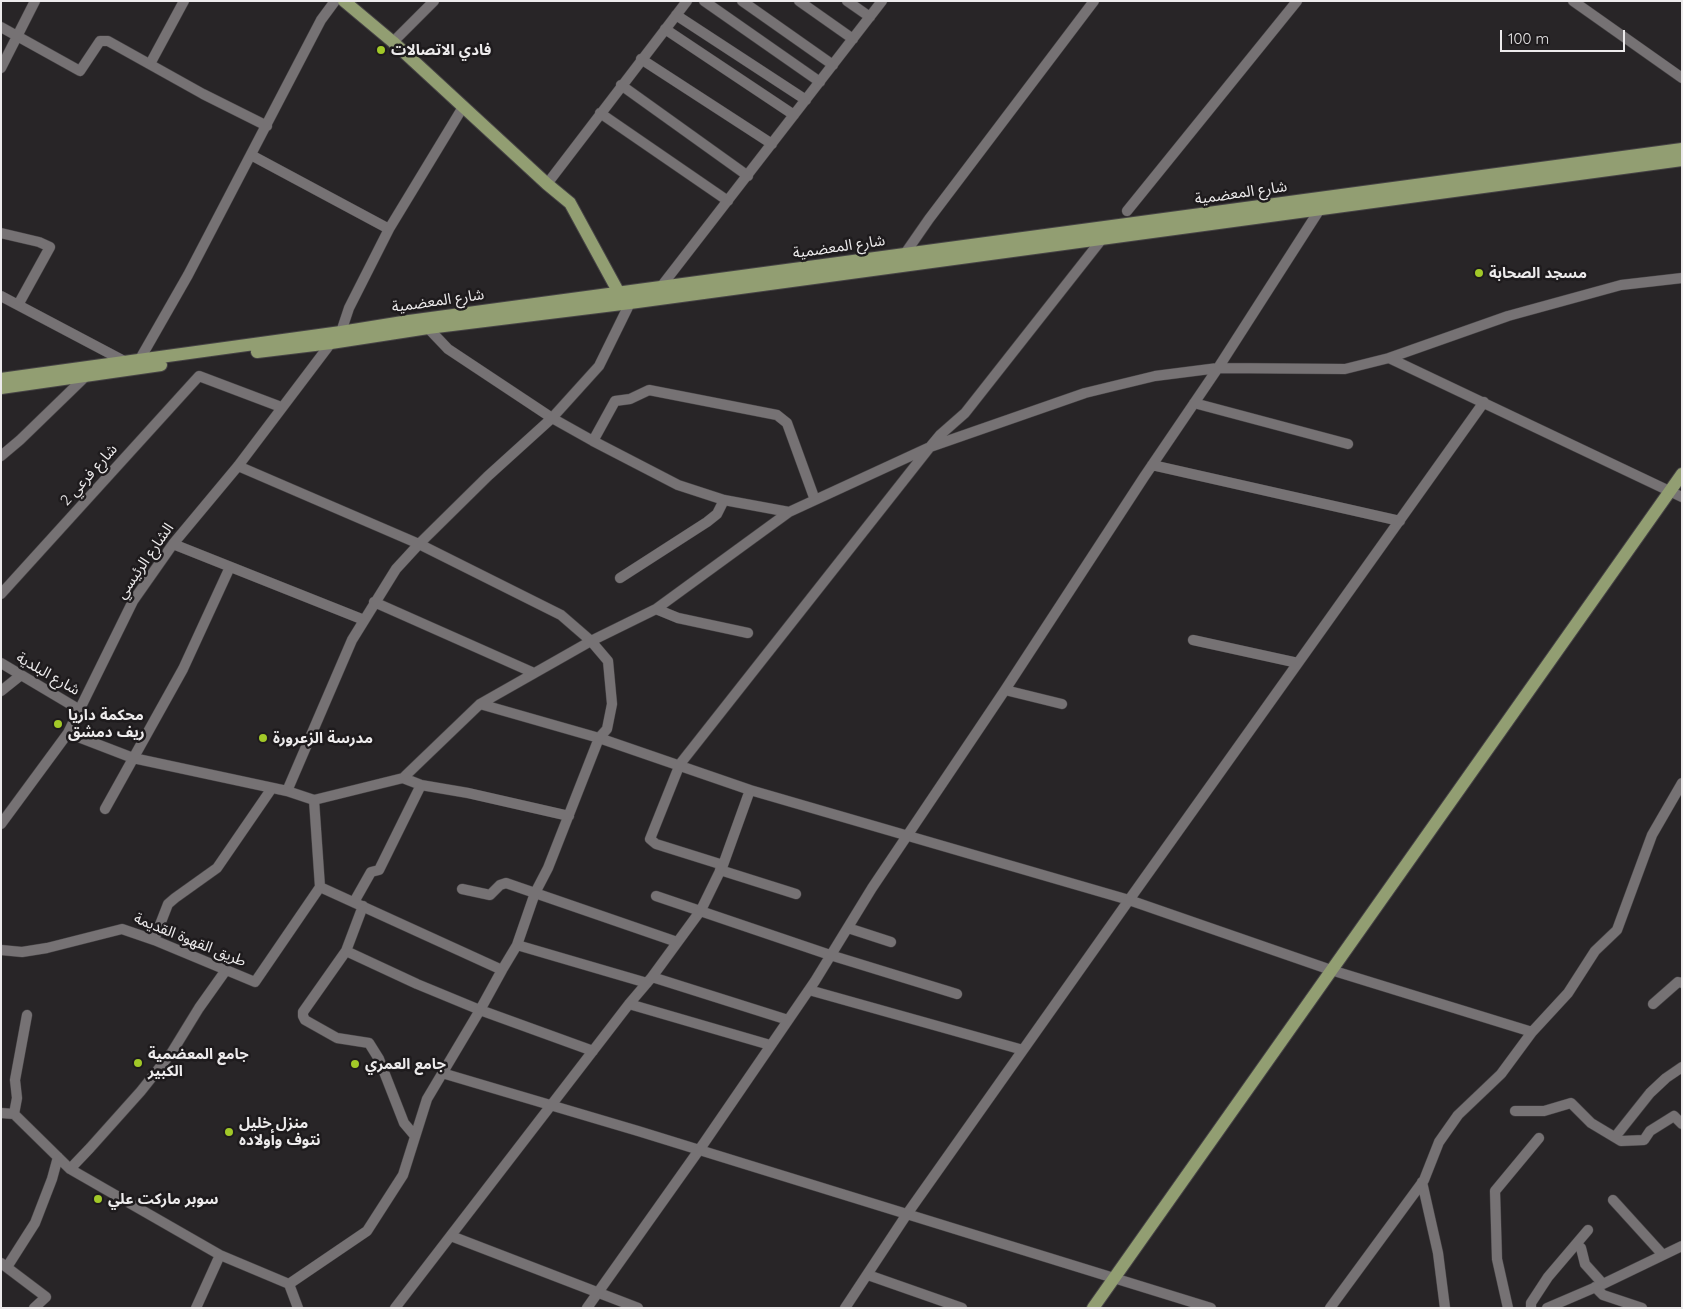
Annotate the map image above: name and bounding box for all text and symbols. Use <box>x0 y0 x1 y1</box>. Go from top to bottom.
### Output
scale bar <box>1503 20 1628 52</box>
text: 100 m <box>1508 29 1549 48</box>
place label: فادي الاتصالات <box>391 41 491 59</box>
marker: فادي الاتصالات <box>375 44 387 56</box>
street label: شارع المعضمية <box>1194 178 1288 208</box>
street label: شارع المعضمية <box>792 232 886 262</box>
place label: مسجد الصحابة <box>1489 264 1587 282</box>
marker: مسجد الصحابة <box>1473 267 1485 279</box>
street label: شارع المعضمية <box>391 286 485 316</box>
street label: شارع فرعي 2 <box>57 441 121 509</box>
street label: الشارع الرئيسي <box>112 520 178 602</box>
street label: شارع البلدية <box>13 649 83 699</box>
place label: محكمة داريا ريف دمشق <box>68 706 145 741</box>
marker: محكمة داريا ريف دمشق <box>52 718 64 730</box>
place label: مدرسة الزعرورة <box>273 729 373 747</box>
marker: مدرسة الزعرورة <box>257 732 269 744</box>
street label: طريق القهوة القديمة <box>131 909 249 971</box>
place label: جامع المعضمية الكبير <box>148 1045 249 1080</box>
place label: جامع العمري <box>365 1055 446 1073</box>
marker: جامع المعضمية الكبير <box>132 1057 144 1069</box>
marker: جامع العمري <box>349 1058 361 1070</box>
place label: منزل خليل نتوف وأولاده <box>239 1114 321 1149</box>
marker: منزل خليل نتوف وأولاده <box>223 1126 235 1138</box>
place label: سوبر ماركت علي <box>108 1190 219 1208</box>
marker: سوبر ماركت علي <box>92 1193 104 1205</box>

